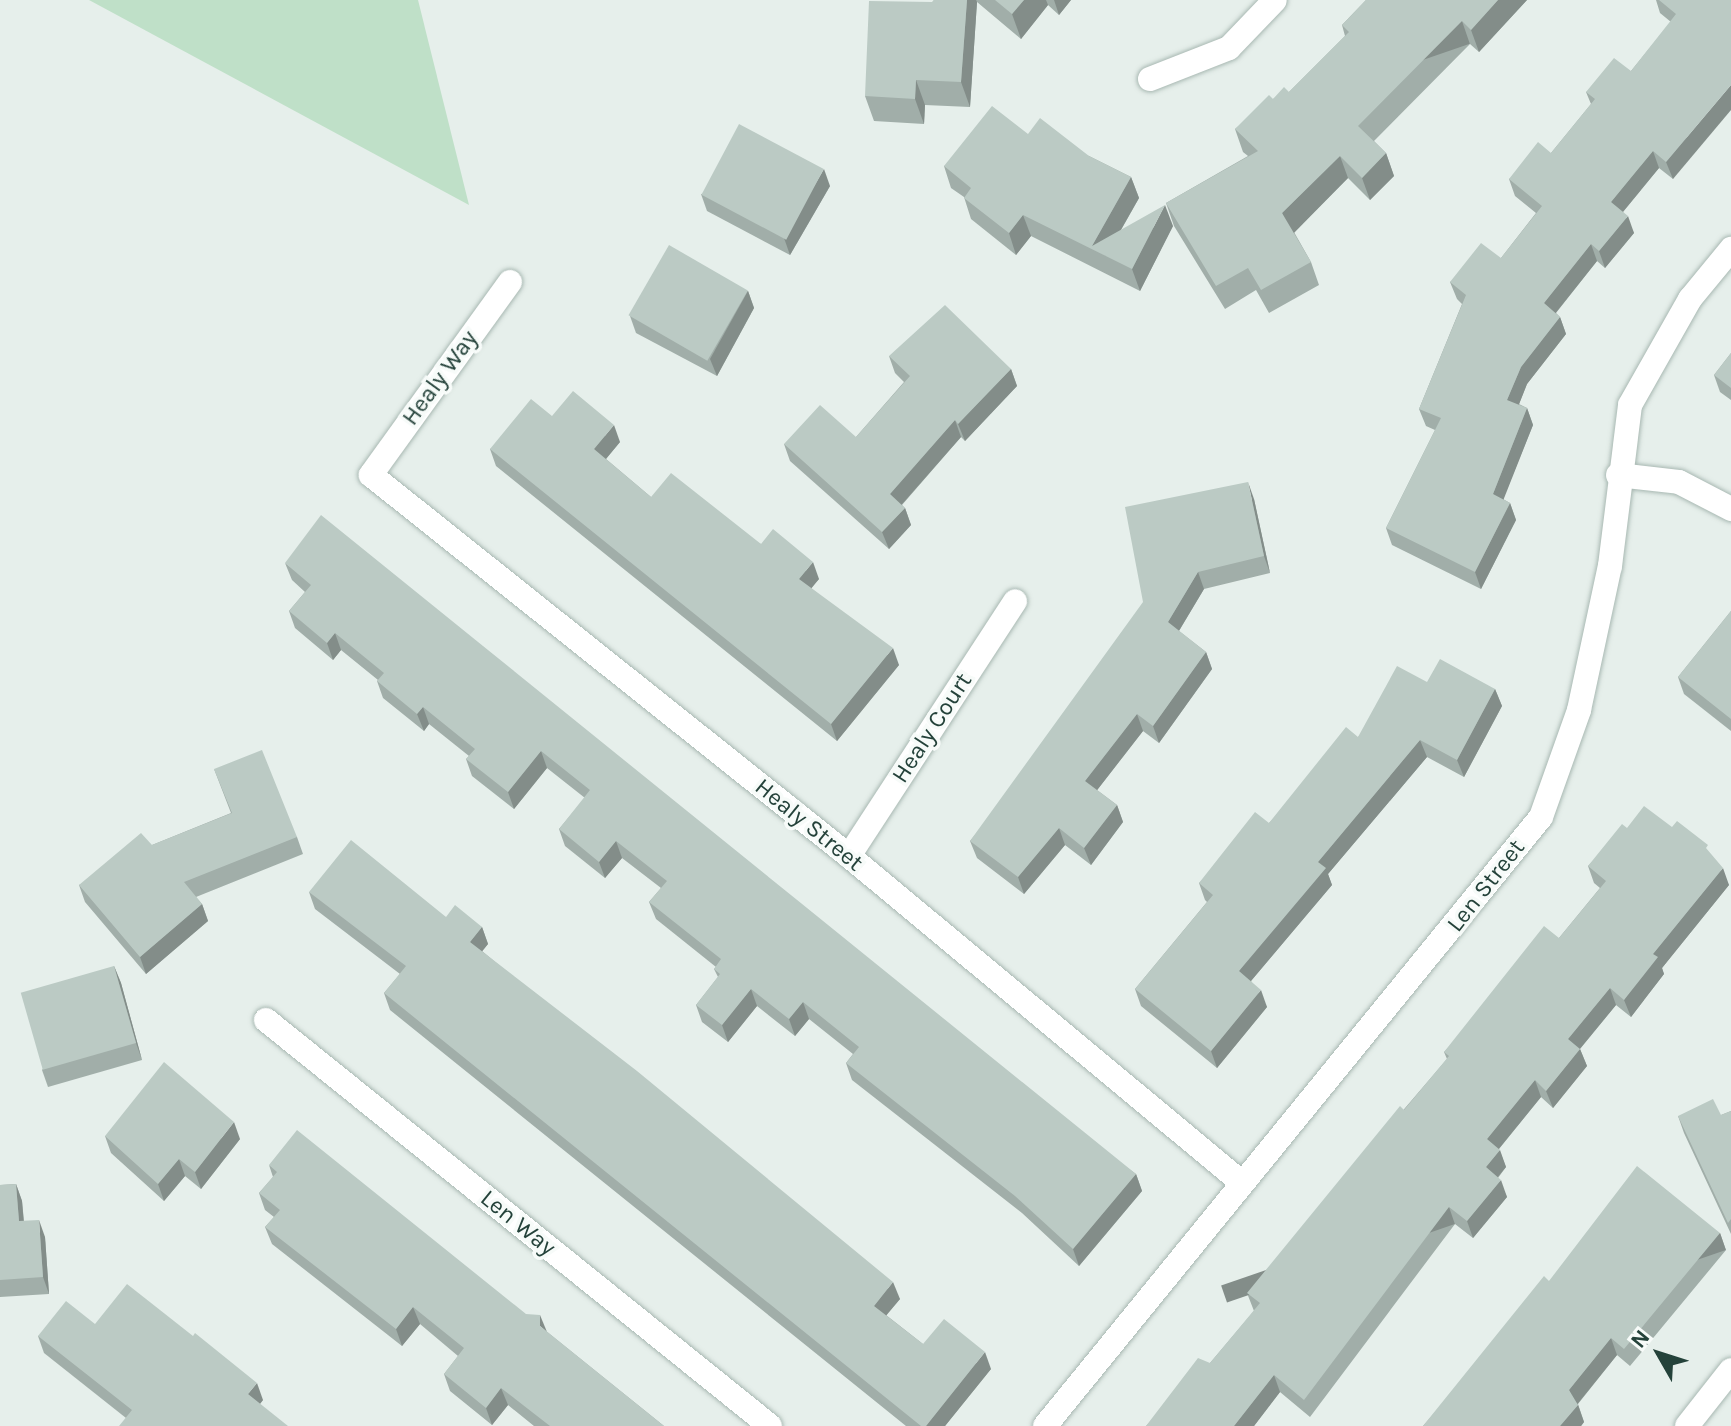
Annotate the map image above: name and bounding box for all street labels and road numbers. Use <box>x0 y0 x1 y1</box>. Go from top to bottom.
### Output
street label: Healy Way <box>396 325 484 431</box>
street label: Healy Court <box>886 668 978 788</box>
street label: Healy Street <box>749 773 869 877</box>
street label: Len Street <box>1441 834 1531 938</box>
street label: Len Way <box>474 1184 562 1262</box>

